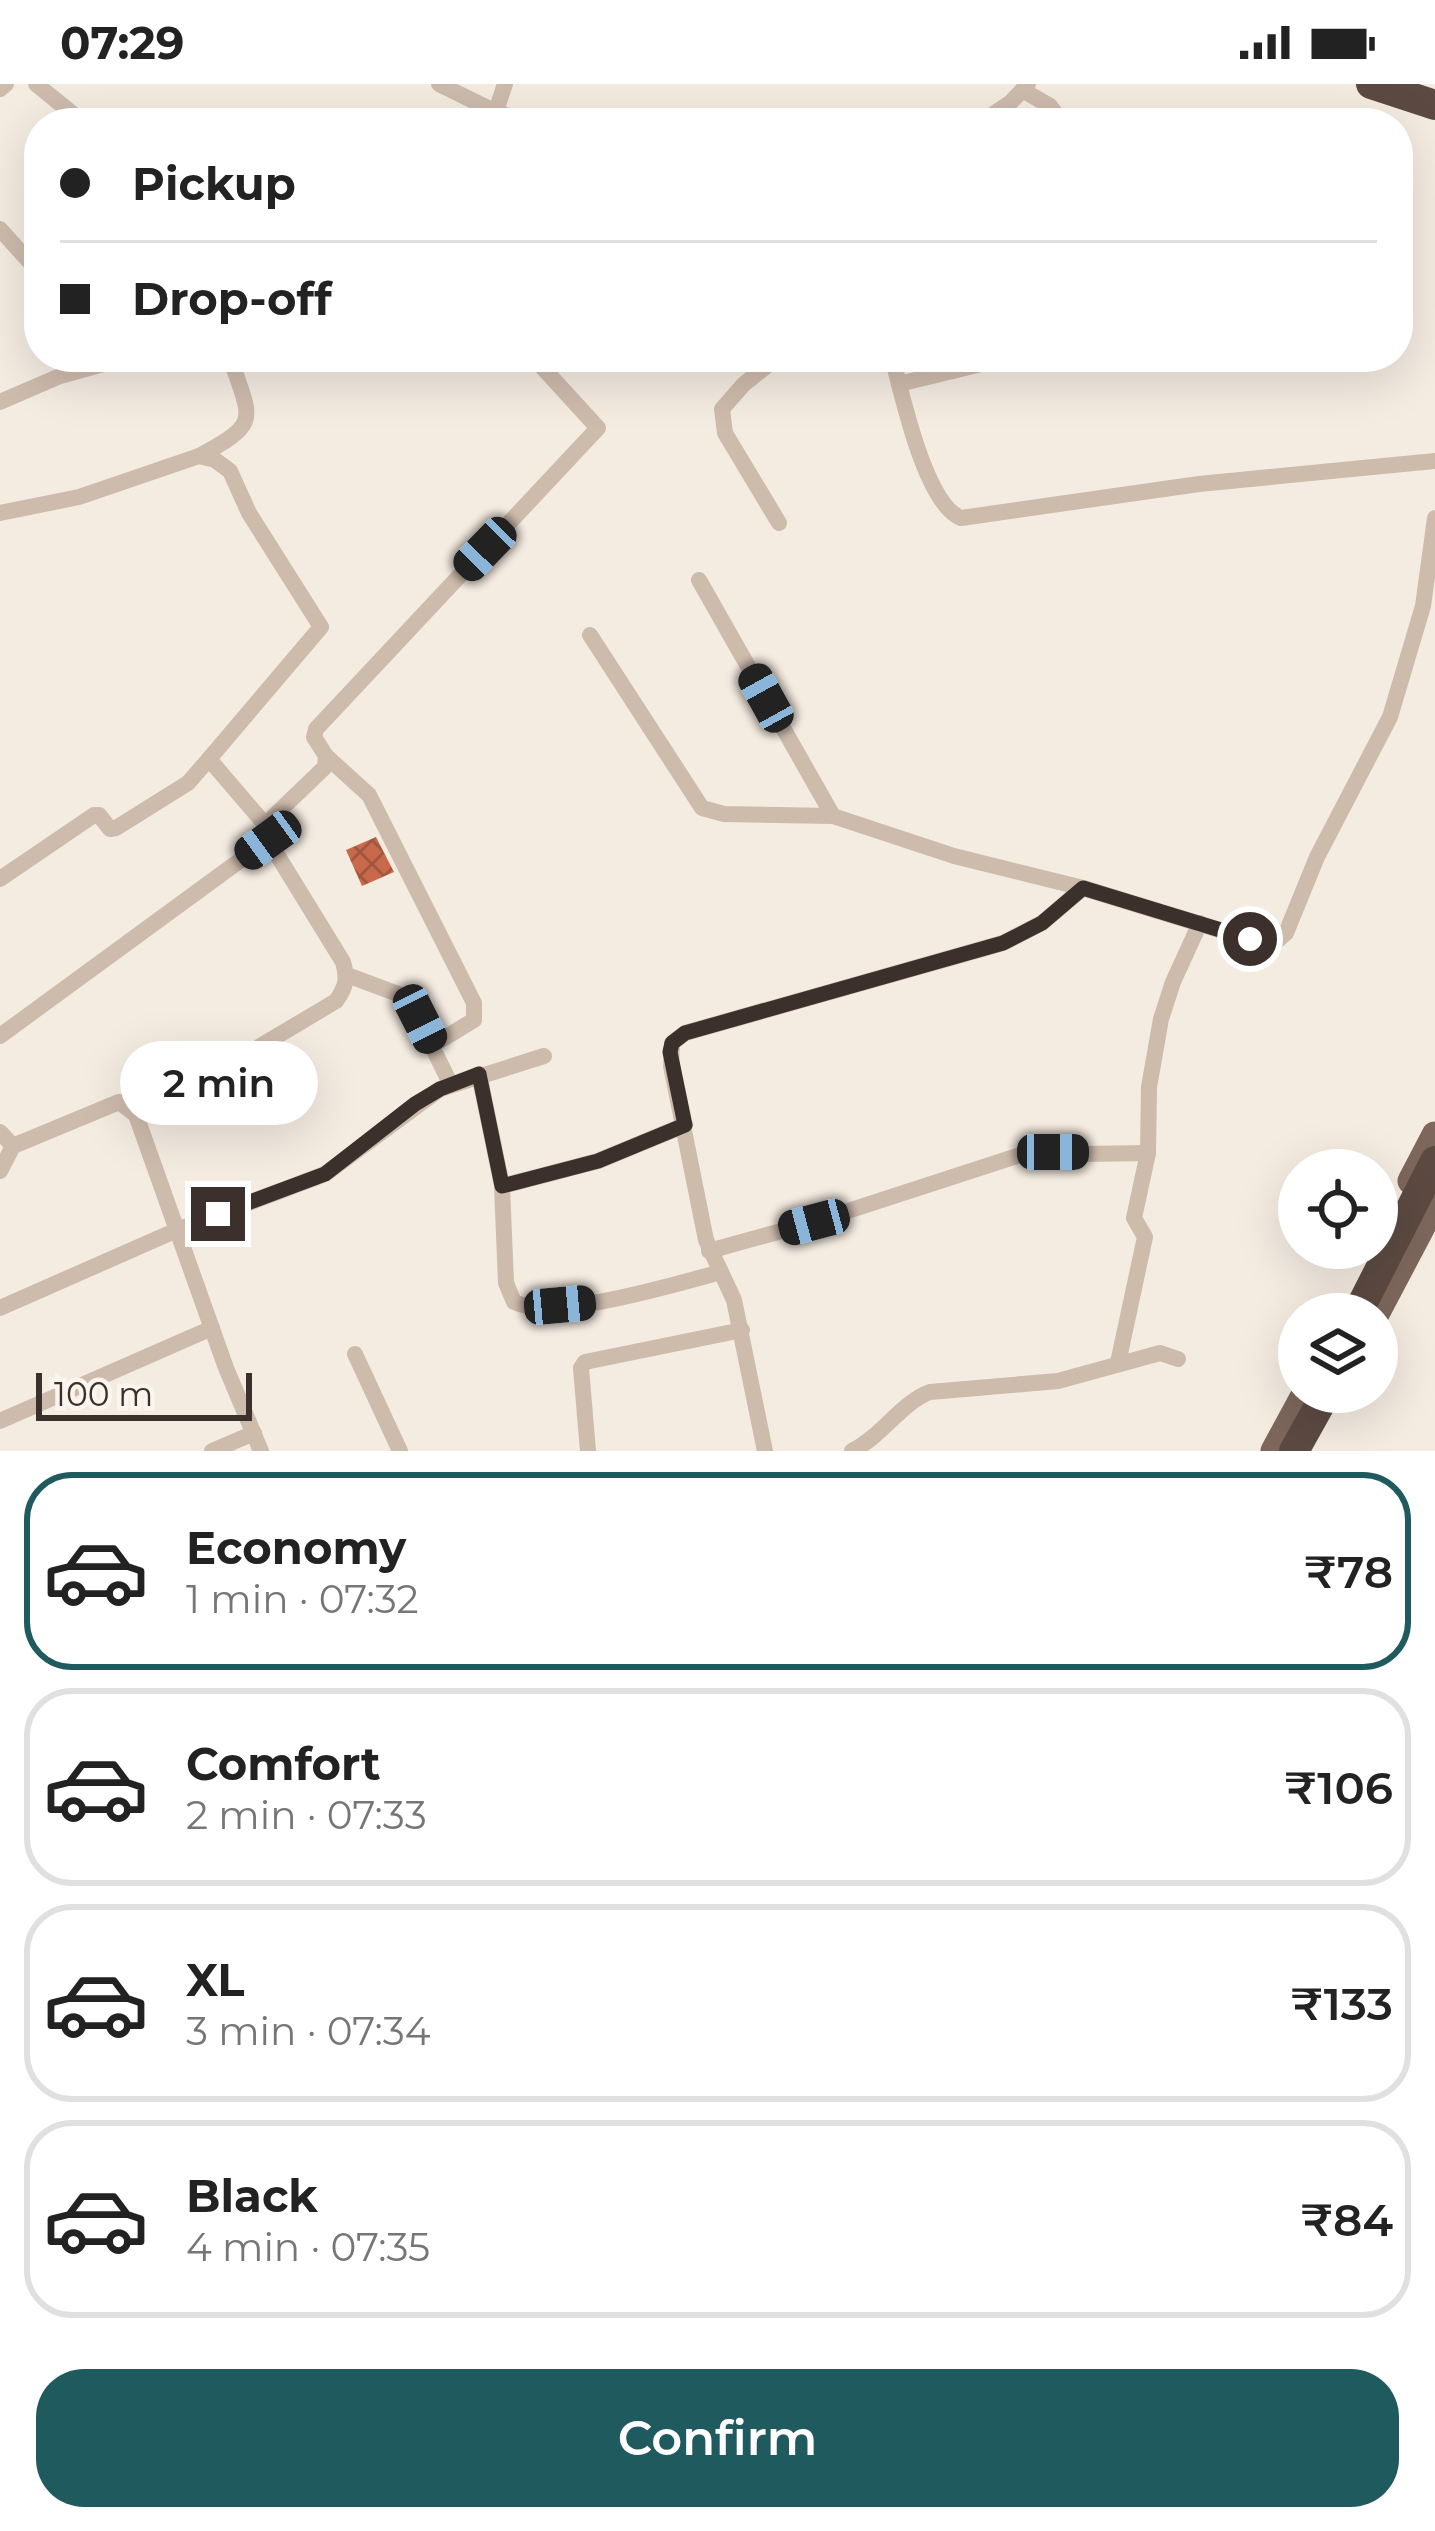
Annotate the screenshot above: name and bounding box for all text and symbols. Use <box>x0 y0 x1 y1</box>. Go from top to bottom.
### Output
text: 07:29 <box>60 15 184 70</box>
text: Pickup <box>132 156 296 211</box>
text: Drop-off <box>132 271 332 326</box>
car <box>447 511 523 587</box>
car <box>733 658 799 738</box>
car <box>228 804 308 876</box>
route start <box>1223 912 1277 966</box>
car <box>388 979 452 1059</box>
callout: 2 min <box>119 1040 317 1124</box>
text: 2 min <box>163 1059 275 1107</box>
car <box>1017 1134 1089 1170</box>
map controls <box>1278 1149 1398 1413</box>
button: locate <box>1278 1149 1398 1269</box>
route end <box>191 1187 245 1241</box>
car <box>775 1195 853 1249</box>
car <box>523 1284 597 1326</box>
button: layers <box>1278 1293 1398 1413</box>
scale bar <box>36 1367 252 1420</box>
text: 100 m <box>54 1374 153 1414</box>
icon: car <box>42 1517 150 1625</box>
text: Economy <box>186 1520 406 1575</box>
text: ₹78 <box>1304 1544 1393 1599</box>
text: 1 min · 07:32 <box>186 1575 419 1623</box>
icon: car <box>42 1733 150 1841</box>
text: Comfort <box>186 1736 381 1791</box>
text: ₹106 <box>1284 1760 1393 1815</box>
text: 2 min · 07:33 <box>186 1791 427 1839</box>
icon: car <box>42 1949 150 2057</box>
text: XL <box>186 1952 244 2007</box>
text: ₹133 <box>1291 1976 1393 2031</box>
text: 3 min · 07:34 <box>186 2007 430 2055</box>
icon: car <box>42 2165 150 2273</box>
text: Black <box>186 2168 318 2223</box>
text: ₹84 <box>1301 2192 1393 2247</box>
text: 4 min · 07:35 <box>186 2223 430 2271</box>
button: Confirm <box>36 2369 1399 2507</box>

